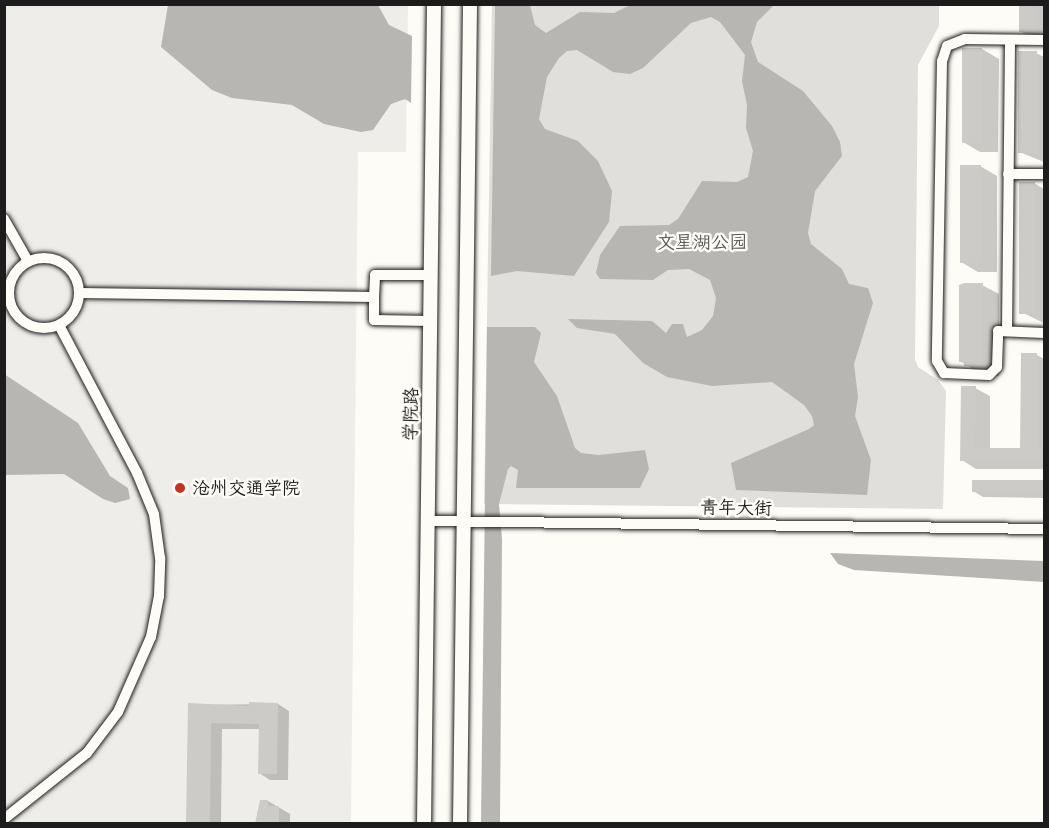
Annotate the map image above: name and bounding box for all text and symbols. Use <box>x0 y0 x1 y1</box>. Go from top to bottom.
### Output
park label: 文星湖公园 <box>657 231 747 253</box>
street label: 学院路 <box>400 387 422 441</box>
place label: 沧州交通学院 <box>192 477 300 499</box>
marker: 沧州交通学院 <box>173 481 187 495</box>
street label: 青年大街 <box>700 497 772 519</box>

